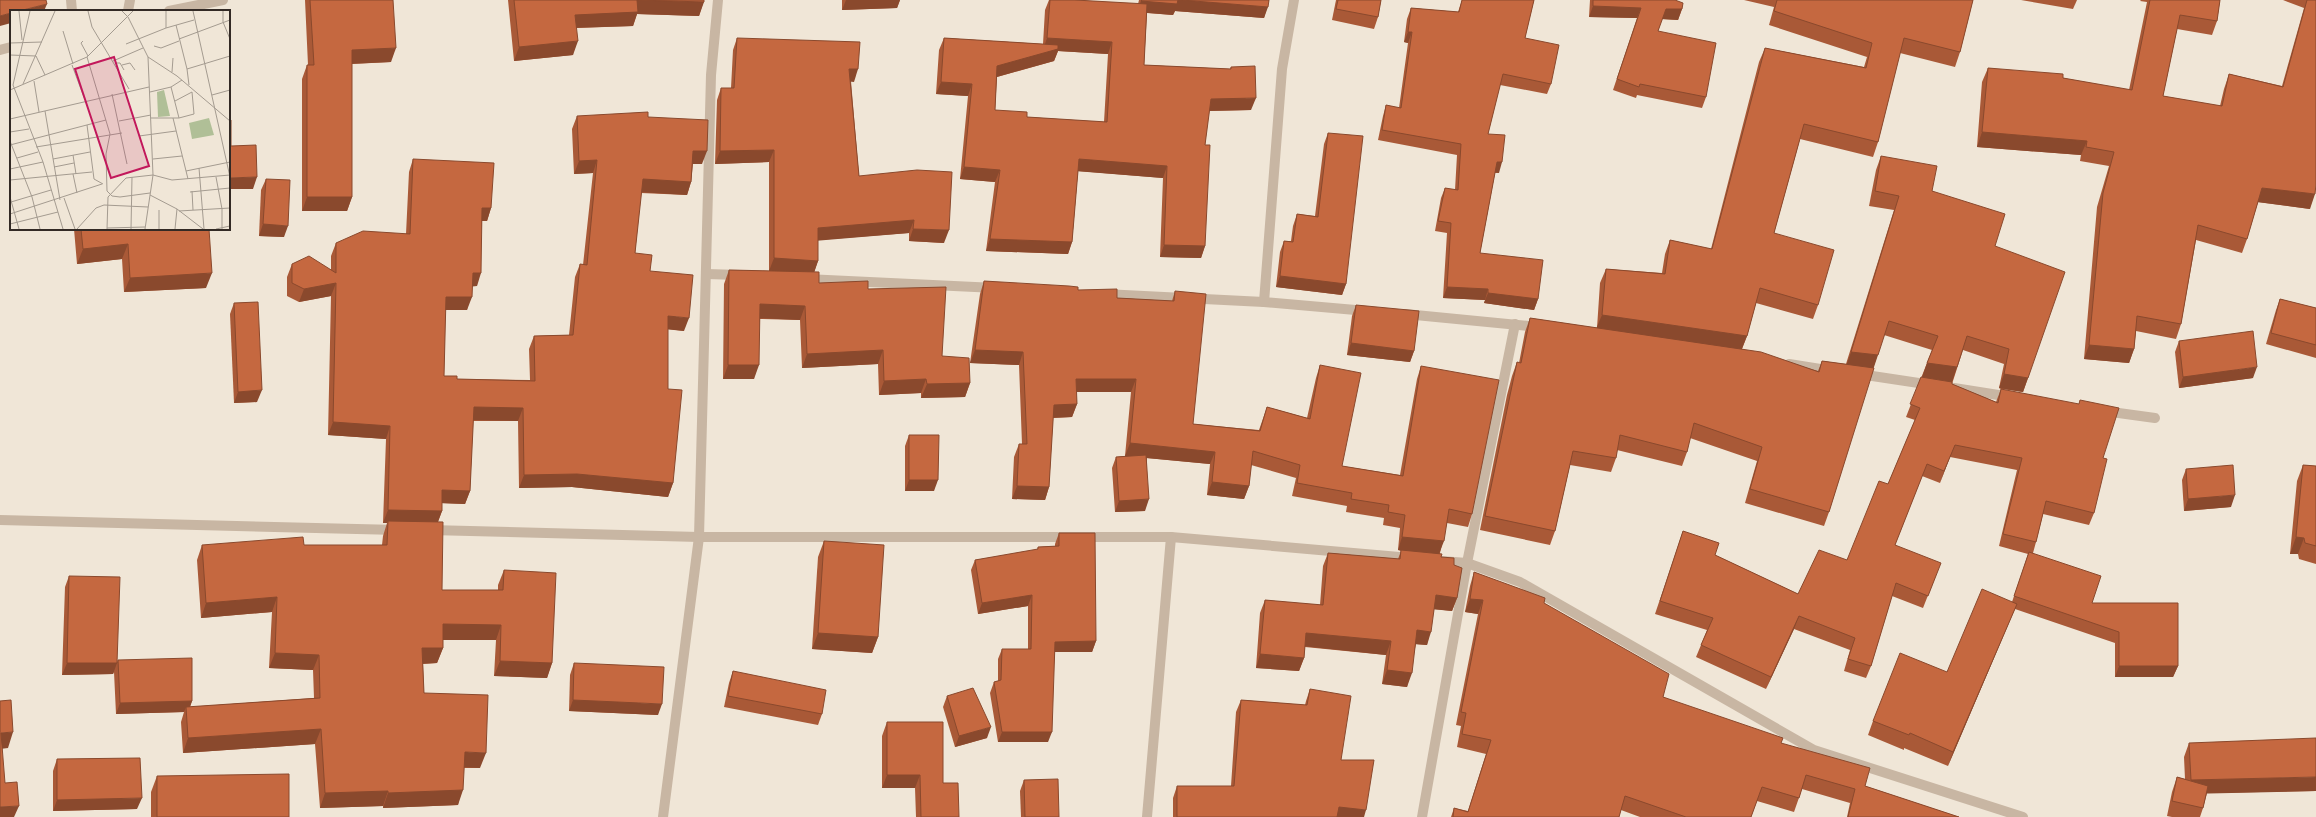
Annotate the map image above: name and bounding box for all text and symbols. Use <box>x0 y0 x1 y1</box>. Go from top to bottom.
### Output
inset map <box>10 10 230 230</box>

